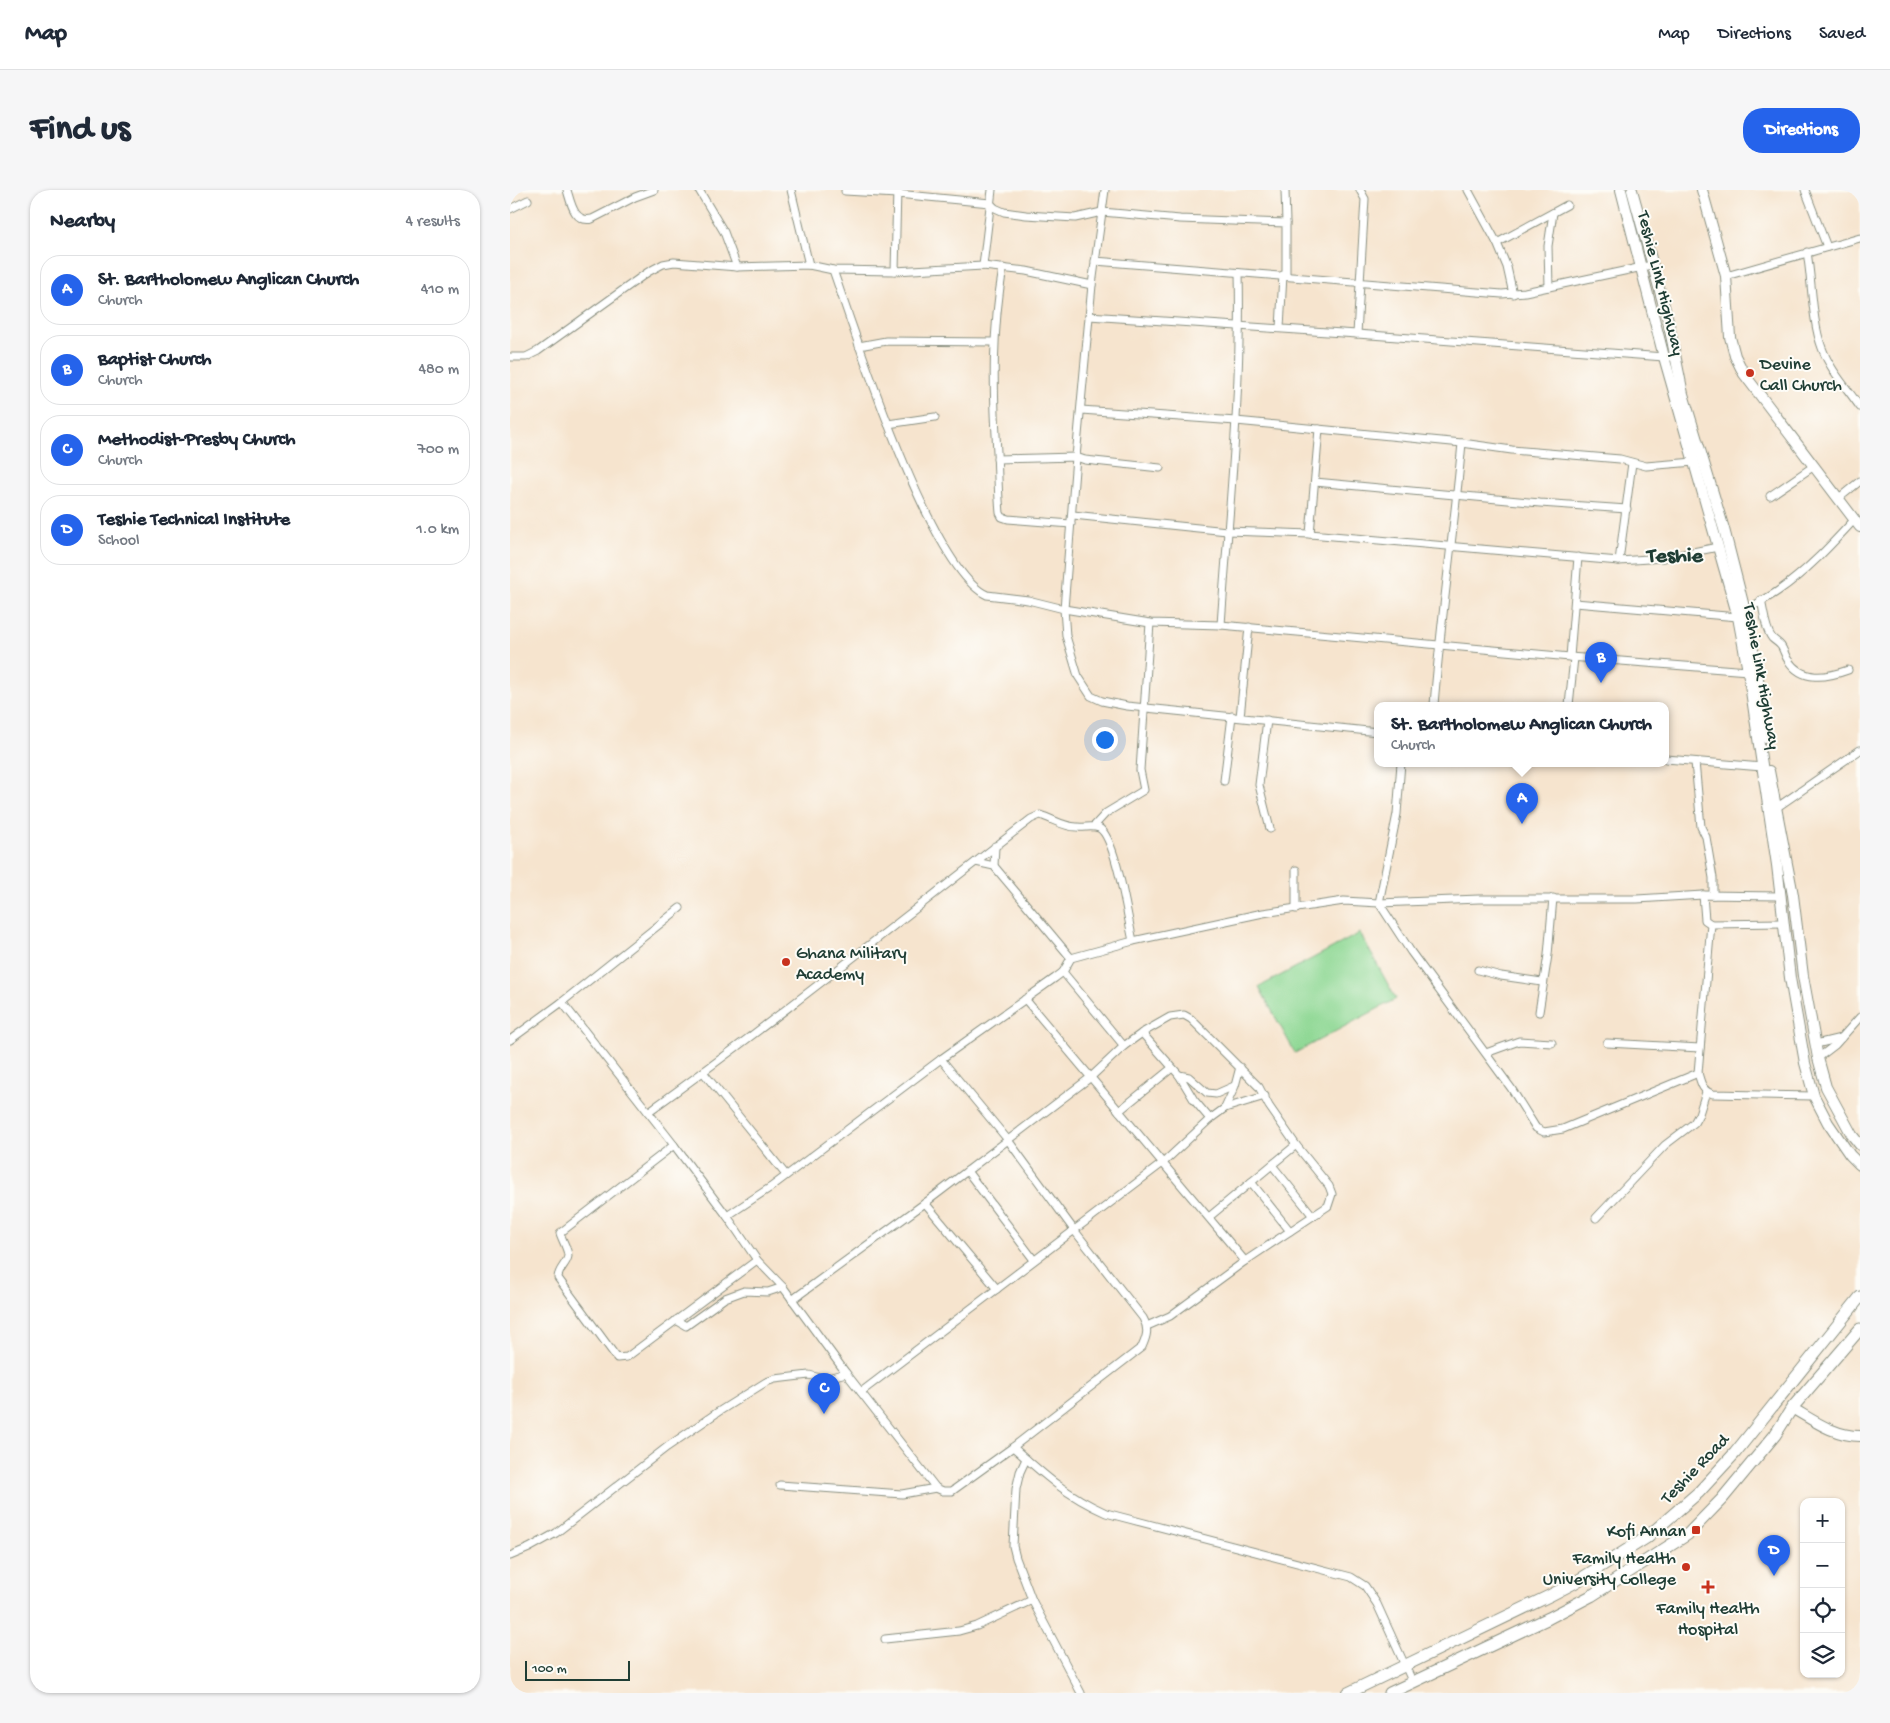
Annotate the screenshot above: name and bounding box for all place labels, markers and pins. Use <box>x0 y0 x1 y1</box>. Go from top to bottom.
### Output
place label: Devine Call Church <box>1759 355 1842 397</box>
marker: Devine Call Church <box>1744 367 1756 379</box>
pin: B <box>1585 642 1617 683</box>
pin: A <box>1506 783 1538 824</box>
place label: Ghana Military Academy <box>796 944 907 986</box>
marker: Ghana Military Academy <box>780 956 792 968</box>
pin: C <box>808 1373 840 1414</box>
place label: Kofi Annan <box>1607 1522 1686 1543</box>
marker: Kofi Annan <box>1690 1524 1702 1536</box>
pin: D <box>1758 1535 1790 1576</box>
place label: Family Health University College <box>1543 1549 1677 1591</box>
marker: Family Health University College <box>1680 1561 1692 1573</box>
marker: Family Health Hospital <box>1701 1580 1715 1594</box>
place label: Family Health Hospital <box>1655 1599 1760 1641</box>

